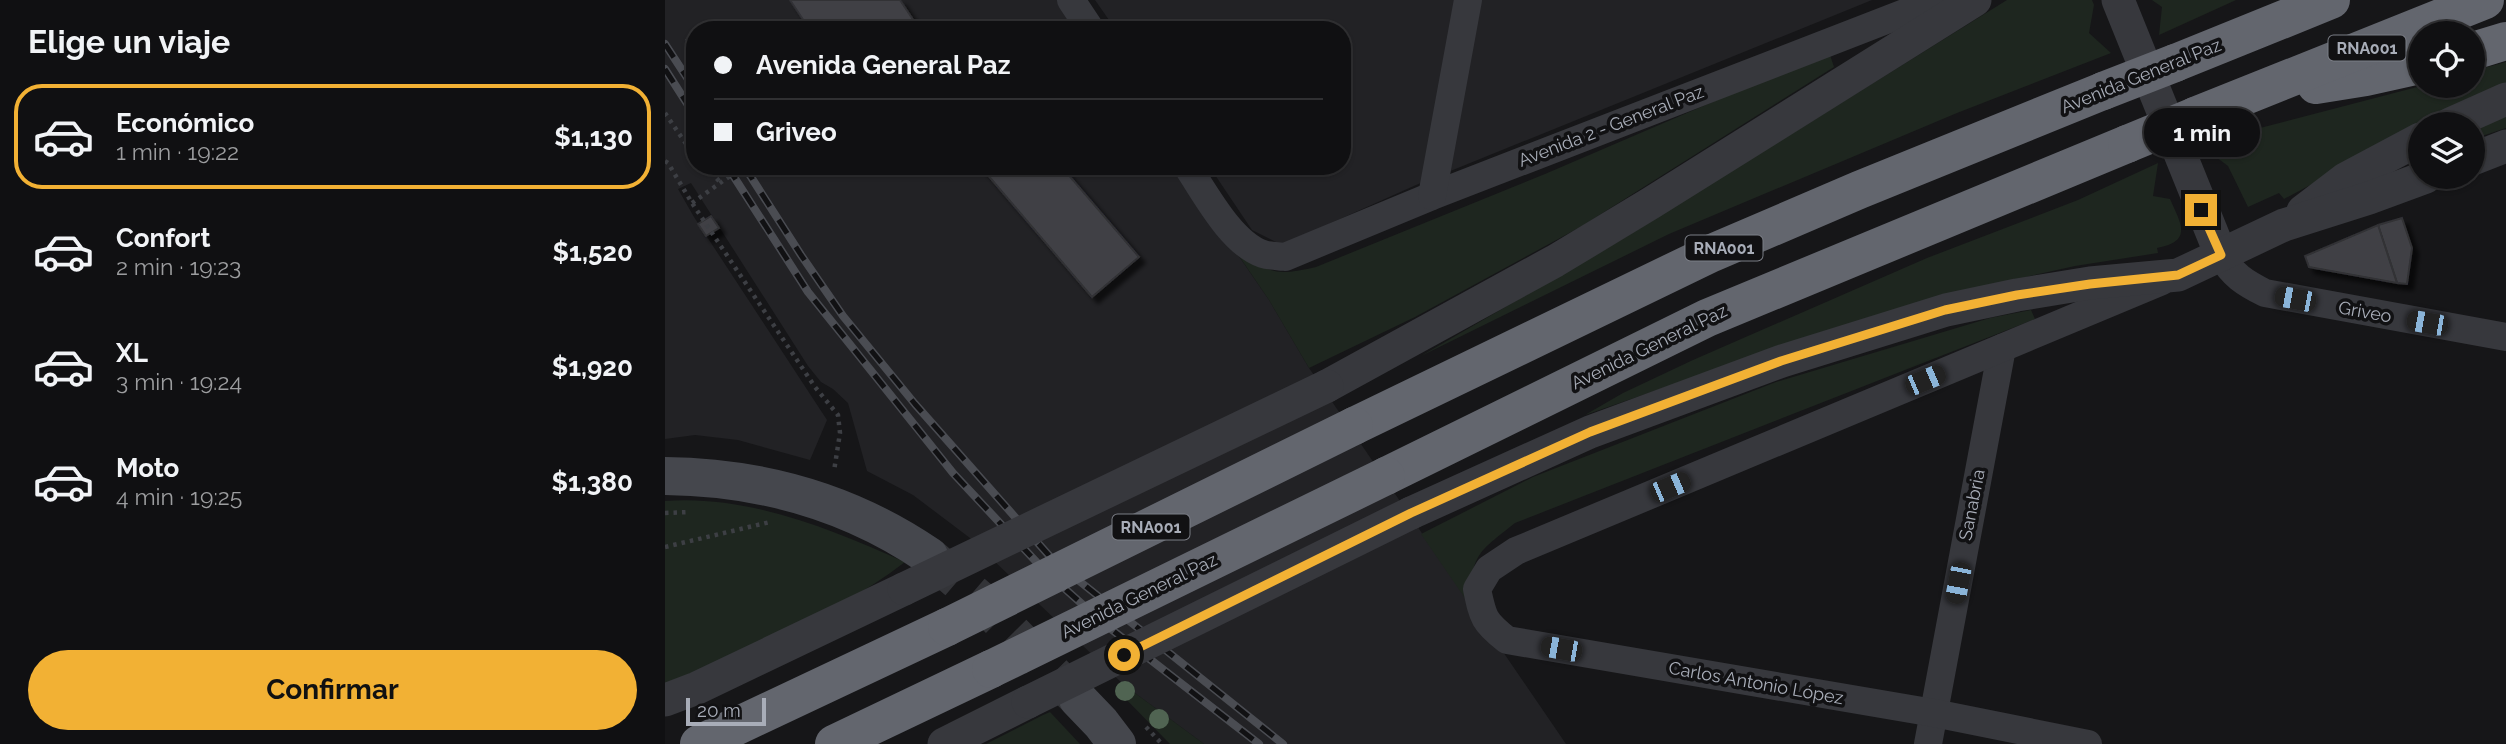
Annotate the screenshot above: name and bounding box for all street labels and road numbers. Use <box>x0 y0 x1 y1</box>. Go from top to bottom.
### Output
street label: Avenida General Paz <box>2058 34 2224 117</box>
road number: RNA001 <box>2329 36 2405 60</box>
street label: Avenida 2 - General Paz <box>1515 80 1707 171</box>
road number: RNA001 <box>1685 236 1763 260</box>
street label: Griveo <box>2337 297 2394 327</box>
street label: Avenida General Paz <box>1567 300 1730 393</box>
street label: Sanabria <box>1954 467 1989 542</box>
road number: RNA001 <box>1113 514 1189 540</box>
street label: Avenida General Paz <box>1057 549 1220 642</box>
street label: Carlos Antonio López <box>1667 657 1845 708</box>

